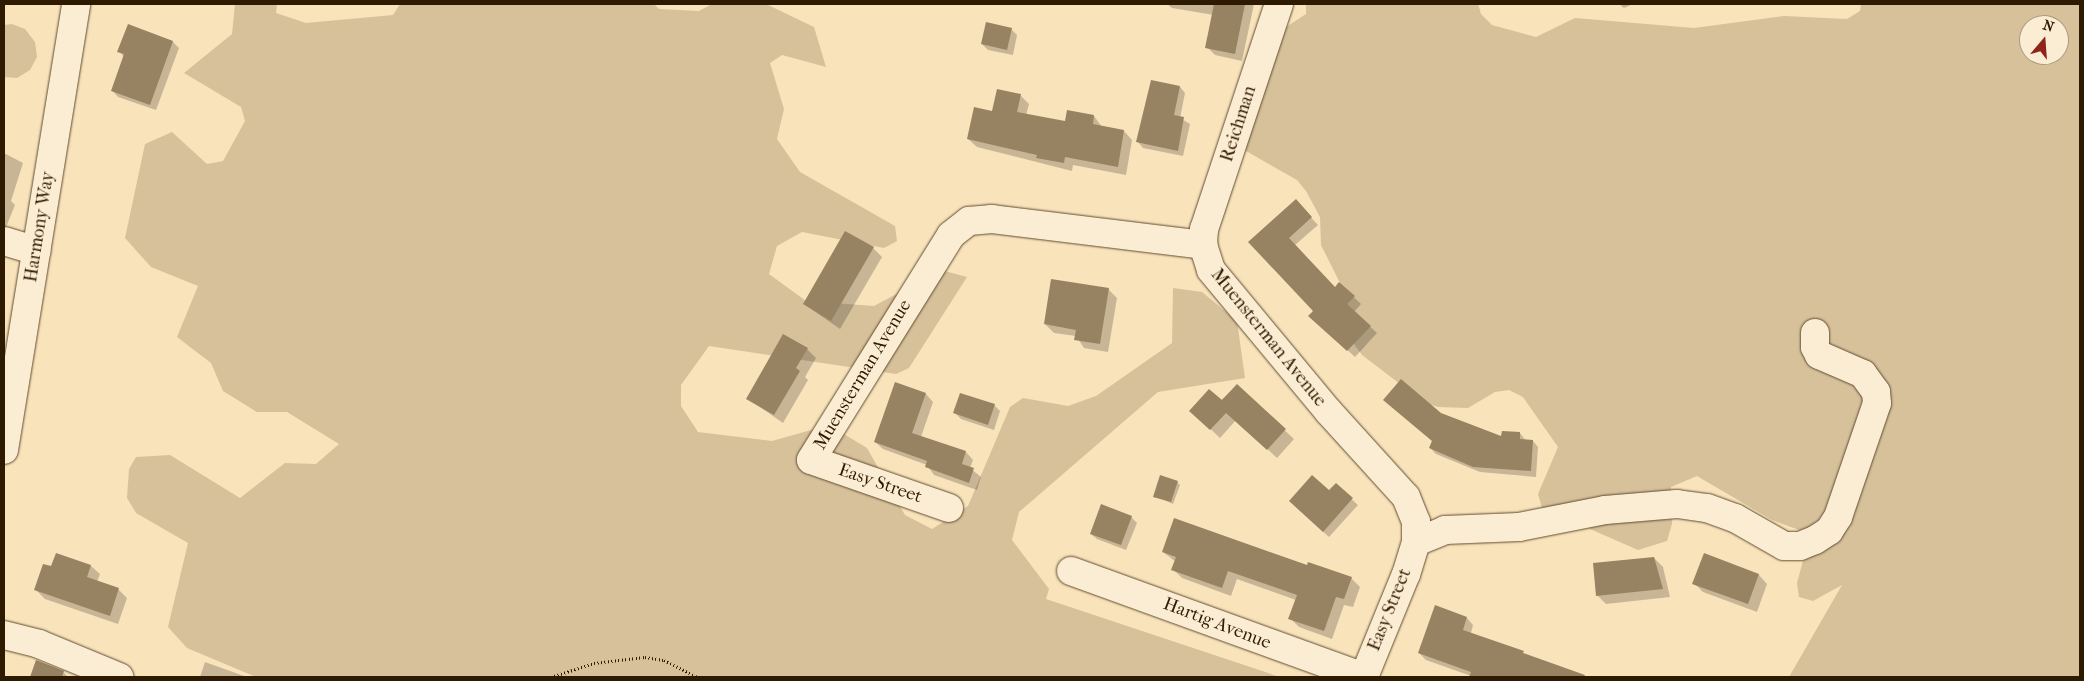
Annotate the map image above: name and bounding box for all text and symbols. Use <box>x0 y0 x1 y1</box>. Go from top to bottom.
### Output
north arrow <box>2019 15 2069 65</box>
text: N <box>2041 16 2056 36</box>
street label: Reichman <box>1217 83 1261 165</box>
street label: Harmony Way <box>21 170 59 284</box>
street label: Muensterman Avenue <box>1206 265 1330 411</box>
street label: Muensterman Avenue <box>810 296 916 454</box>
street label: Easy Street <box>835 460 925 508</box>
street label: Easy Street <box>1364 566 1416 654</box>
street label: Hartig Avenue <box>1160 594 1274 654</box>

